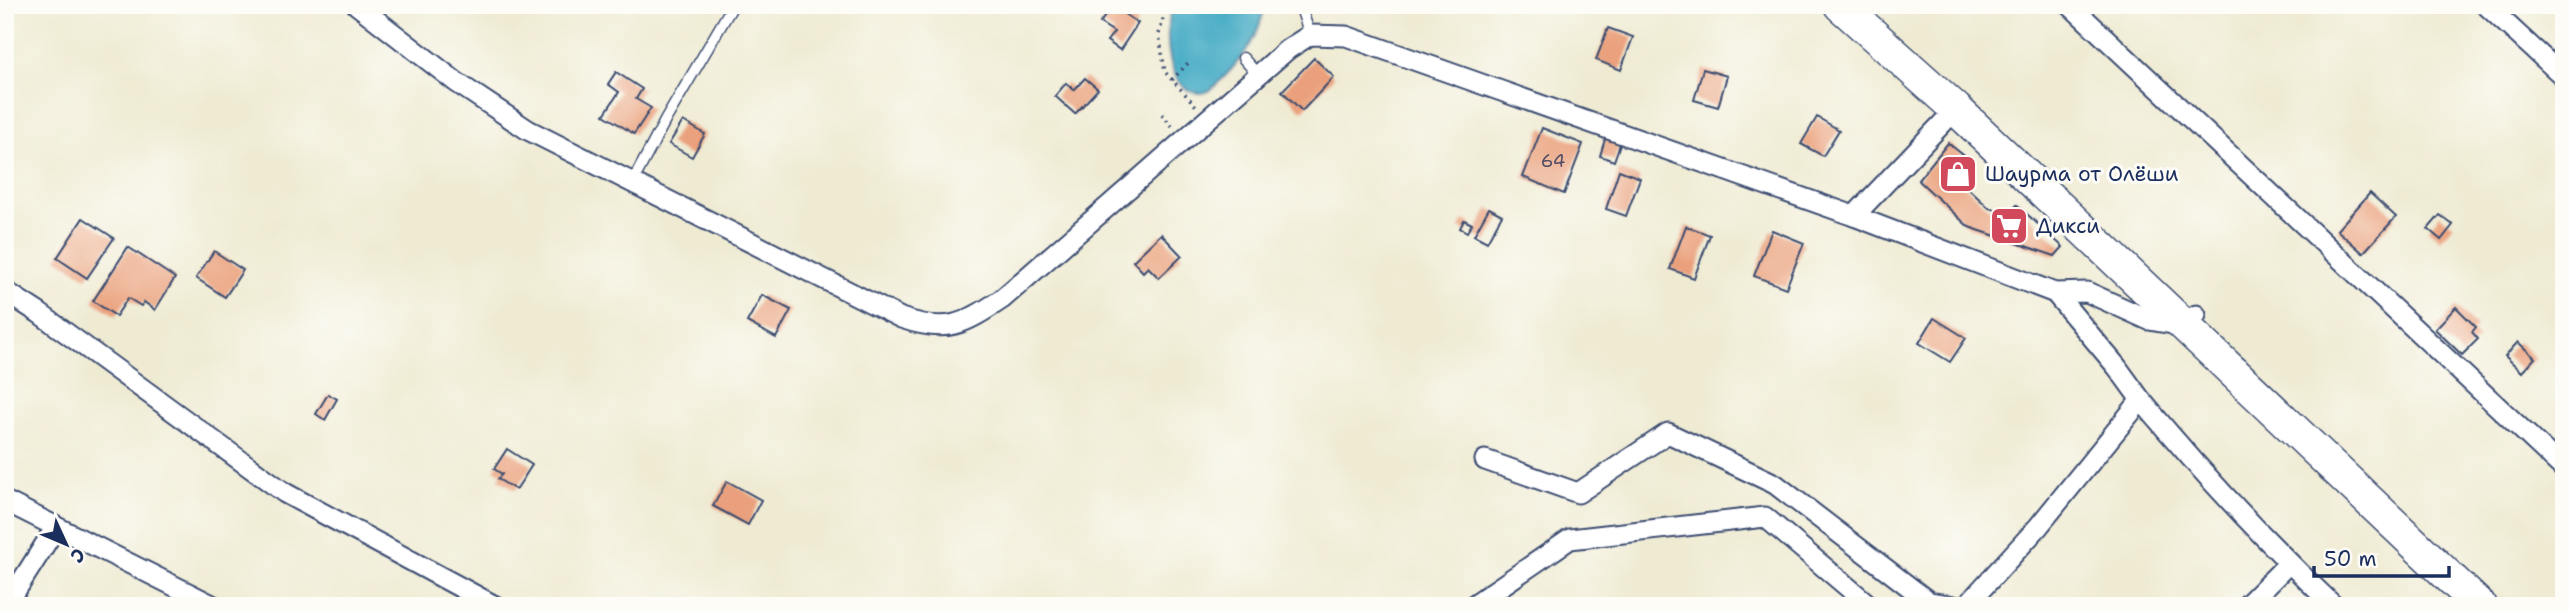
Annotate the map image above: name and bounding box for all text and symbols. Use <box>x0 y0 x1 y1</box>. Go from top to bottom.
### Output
house number: 64 <box>1541 149 1565 173</box>
shop icon: Шаурма от Олёши <box>1937 153 1979 195</box>
place label: Шаурма от Олёши <box>1985 160 2179 188</box>
supermarket icon: Дикси <box>1988 205 2030 247</box>
place label: Дикси <box>2036 212 2100 240</box>
north arrow <box>32 510 102 580</box>
scale bar <box>2314 534 2448 578</box>
text: С <box>65 543 91 568</box>
text: 50 m <box>2324 545 2377 573</box>

